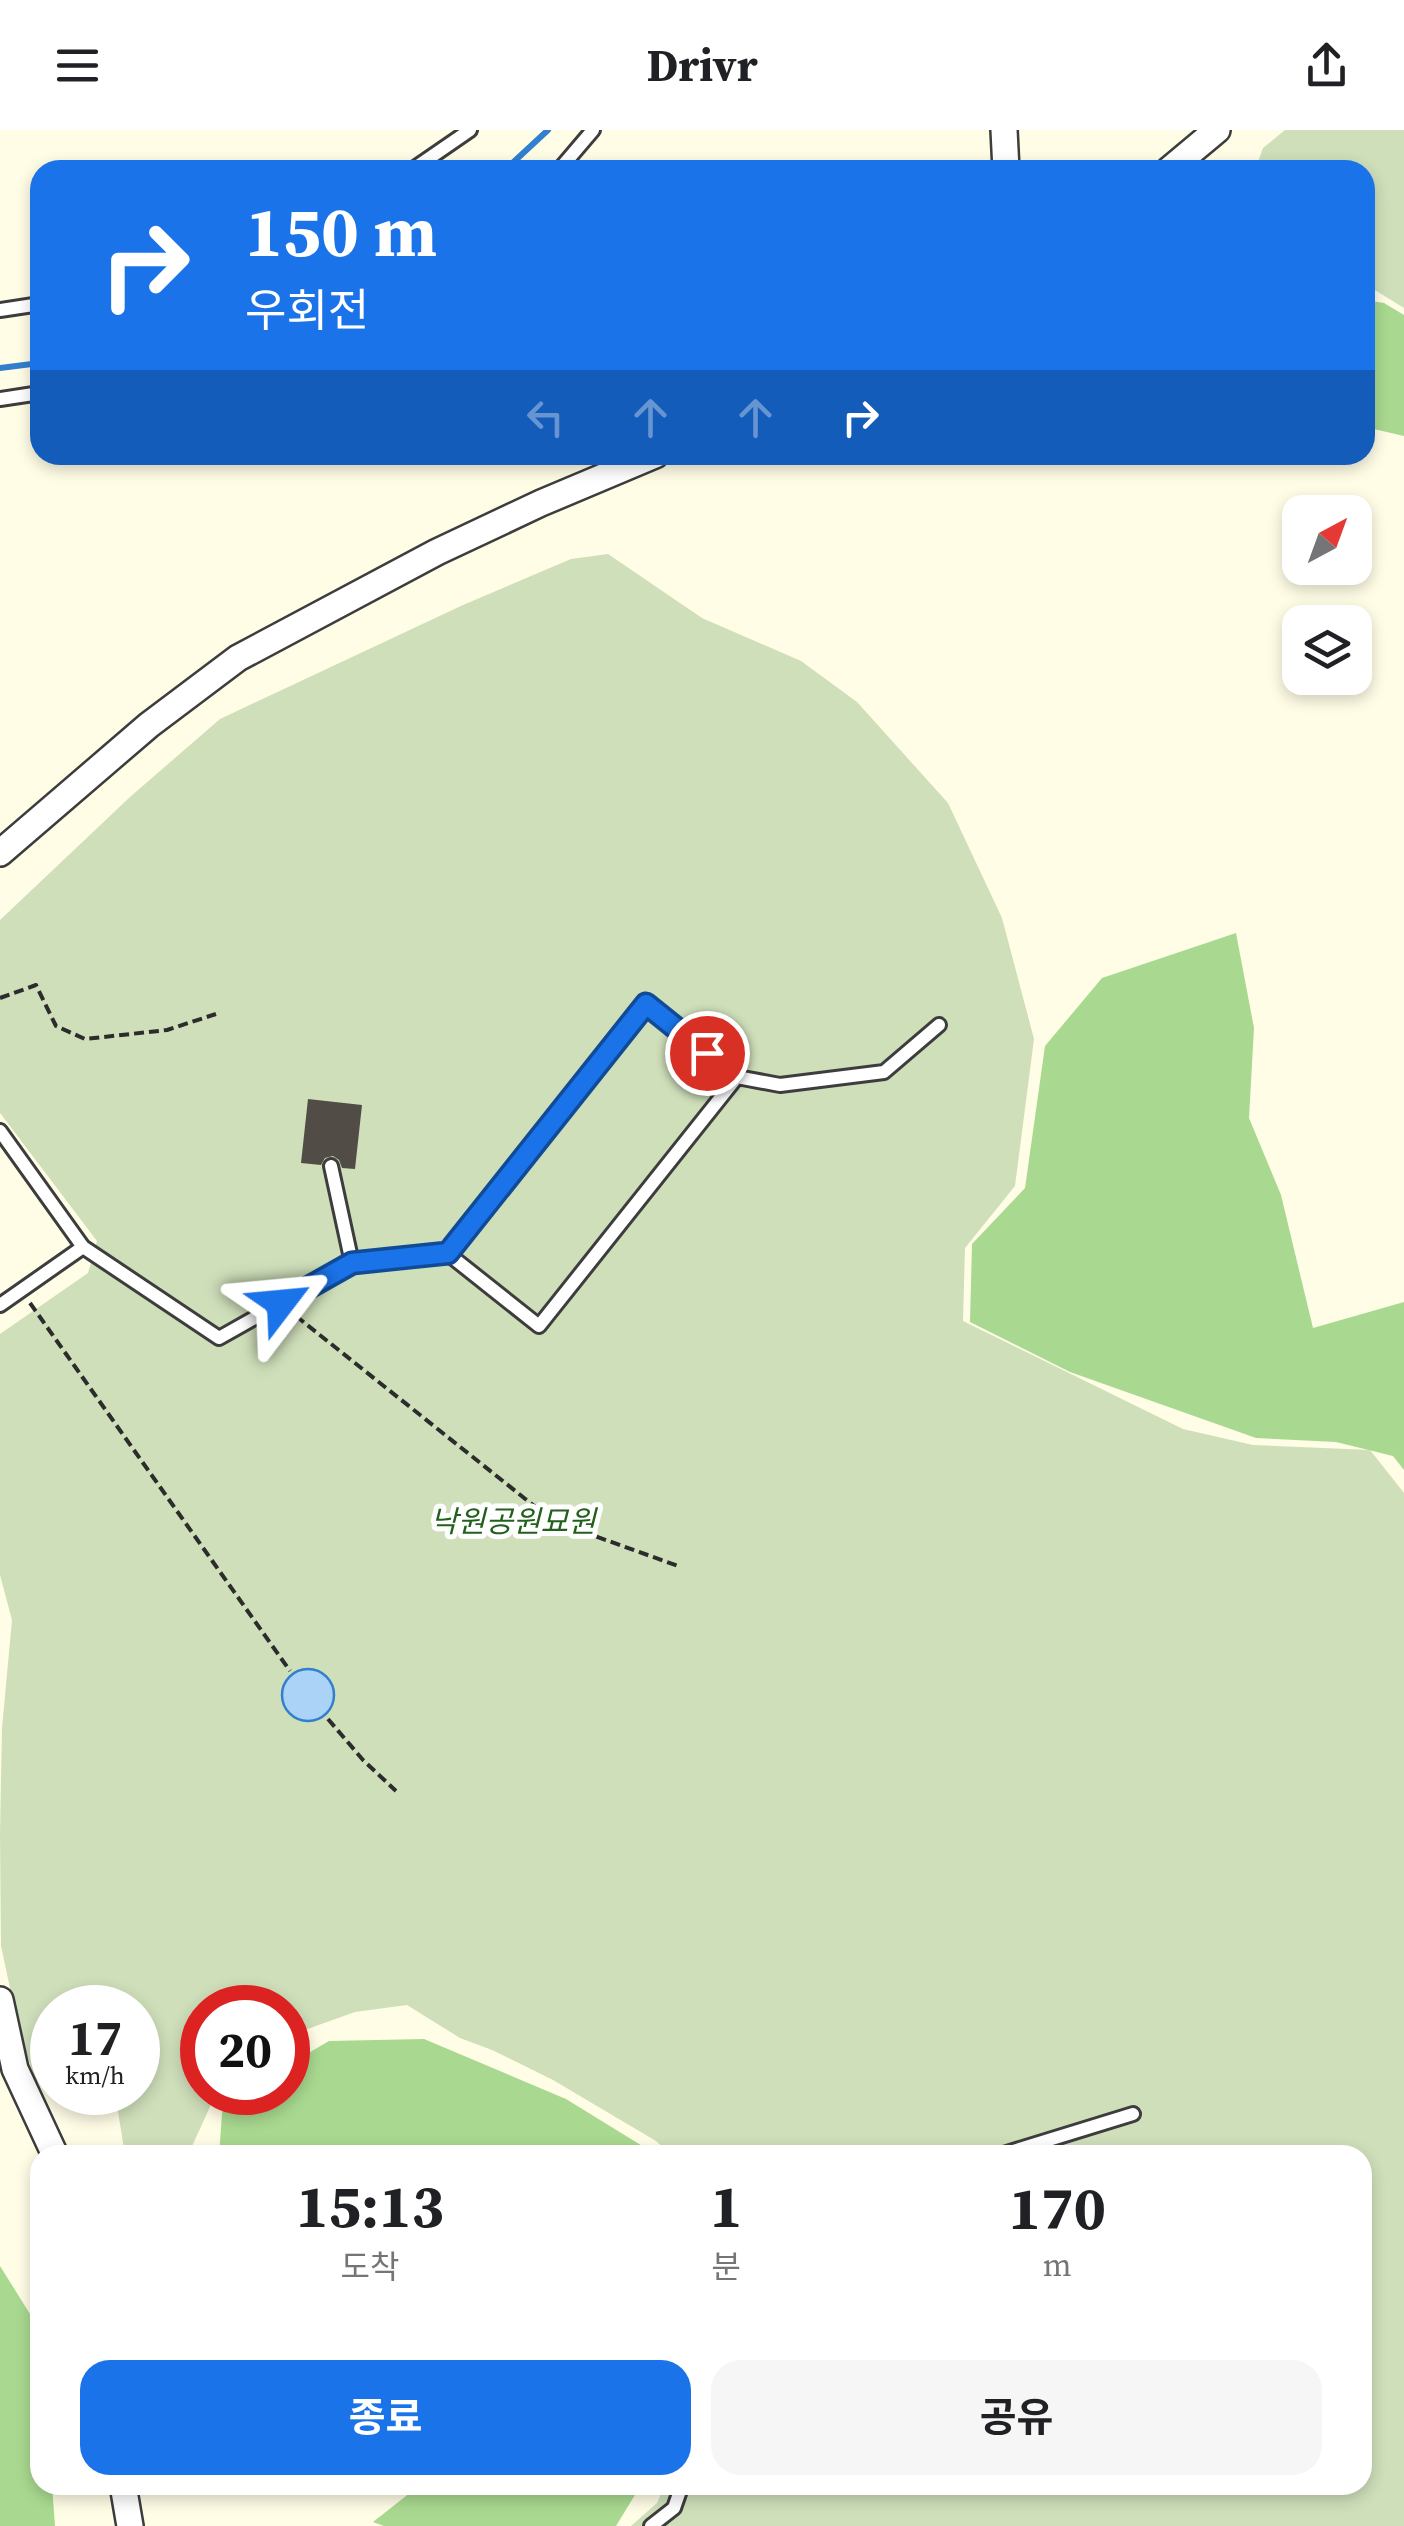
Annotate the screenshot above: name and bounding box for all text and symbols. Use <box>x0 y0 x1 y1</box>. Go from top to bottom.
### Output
text: Drivr <box>646 34 758 96</box>
icon: menu <box>50 38 105 93</box>
icon: share <box>1299 38 1354 93</box>
text: 150 m <box>245 183 437 279</box>
icon: right <box>80 200 210 330</box>
text: 우회전 <box>245 279 369 341</box>
icon: left <box>518 390 573 445</box>
icon: ahead <box>623 390 678 445</box>
icon: ahead <box>728 390 783 445</box>
icon: right <box>833 390 888 445</box>
north arrow <box>1282 495 1372 585</box>
map controls <box>1282 495 1372 695</box>
button: layers <box>1282 605 1372 695</box>
pin <box>665 1011 750 1096</box>
icon: arrive <box>680 1026 735 1081</box>
position arrow <box>229 1251 333 1355</box>
park label: 낙원공원묘원 <box>430 1501 598 1542</box>
speed limit sign: 20 <box>180 1985 310 2115</box>
text: 17 <box>68 2003 122 2072</box>
text: km/h <box>65 2058 125 2092</box>
text: 15:13 <box>296 2165 444 2247</box>
text: 1 <box>710 2165 743 2247</box>
text: 170 <box>1008 2167 1106 2249</box>
text: m <box>1043 2243 1072 2287</box>
text: 도착 <box>341 2245 399 2289</box>
text: 분 <box>712 2245 741 2289</box>
button: 종료 <box>80 2360 691 2475</box>
button: 공유 <box>711 2360 1322 2475</box>

